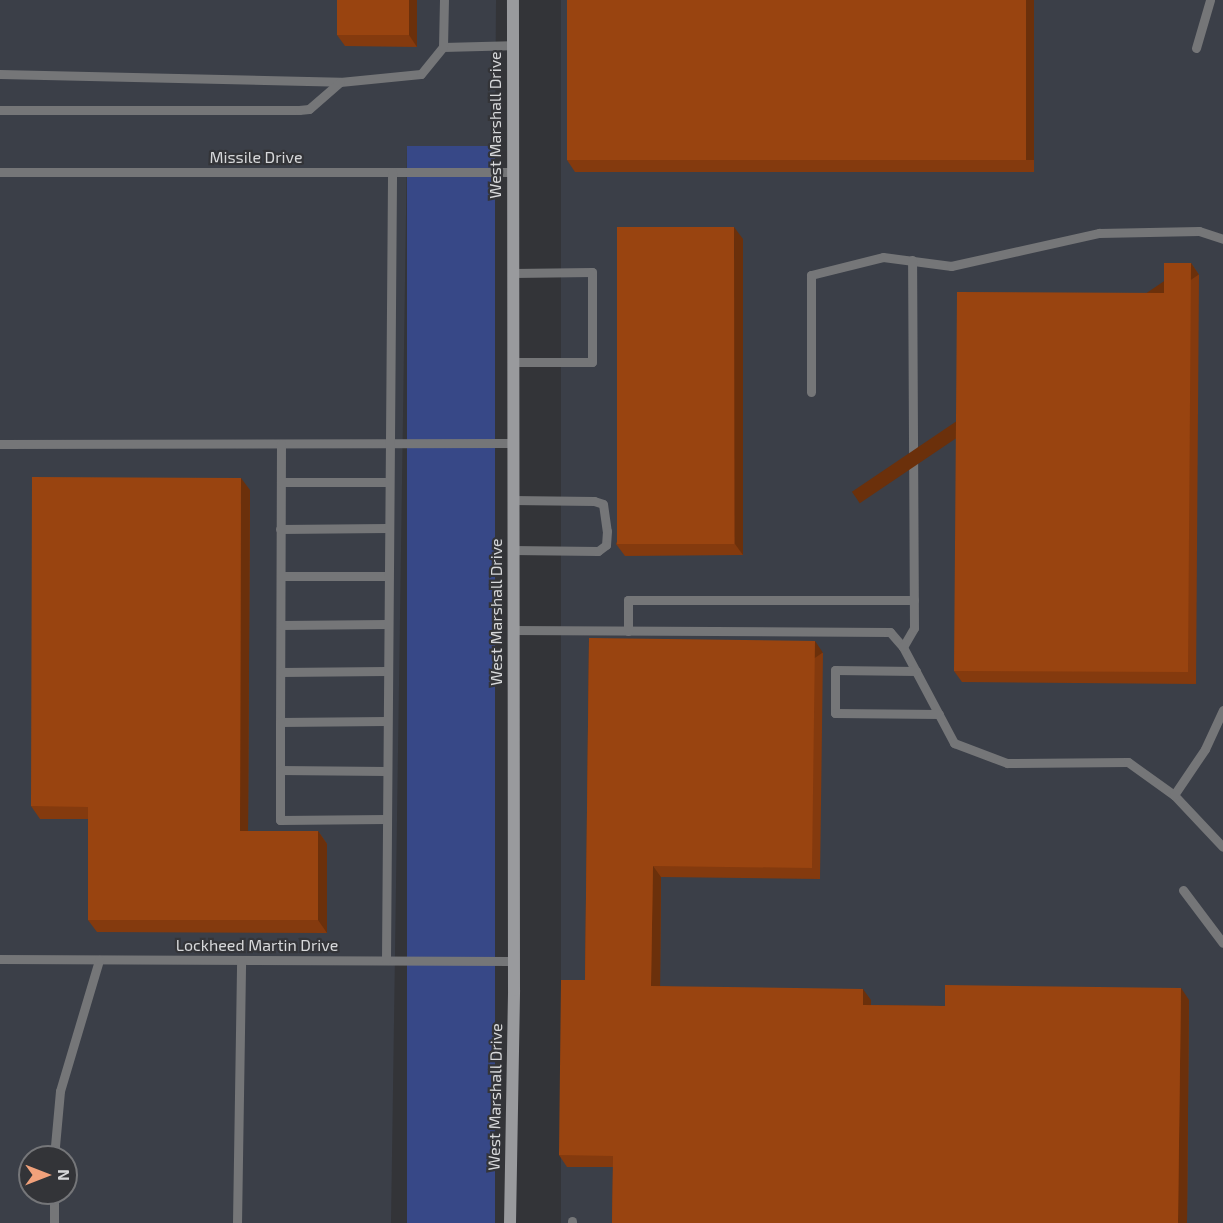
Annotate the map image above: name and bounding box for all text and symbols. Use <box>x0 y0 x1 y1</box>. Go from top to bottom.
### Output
street label: West Marshall Drive <box>485 51 505 199</box>
street label: Missile Drive <box>209 147 303 167</box>
street label: West Marshall Drive <box>486 538 506 686</box>
street label: Lockheed Martin Drive <box>176 935 338 955</box>
street label: West Marshall Drive <box>484 1023 506 1171</box>
north arrow <box>18 1145 78 1205</box>
text: N <box>55 1169 74 1181</box>

